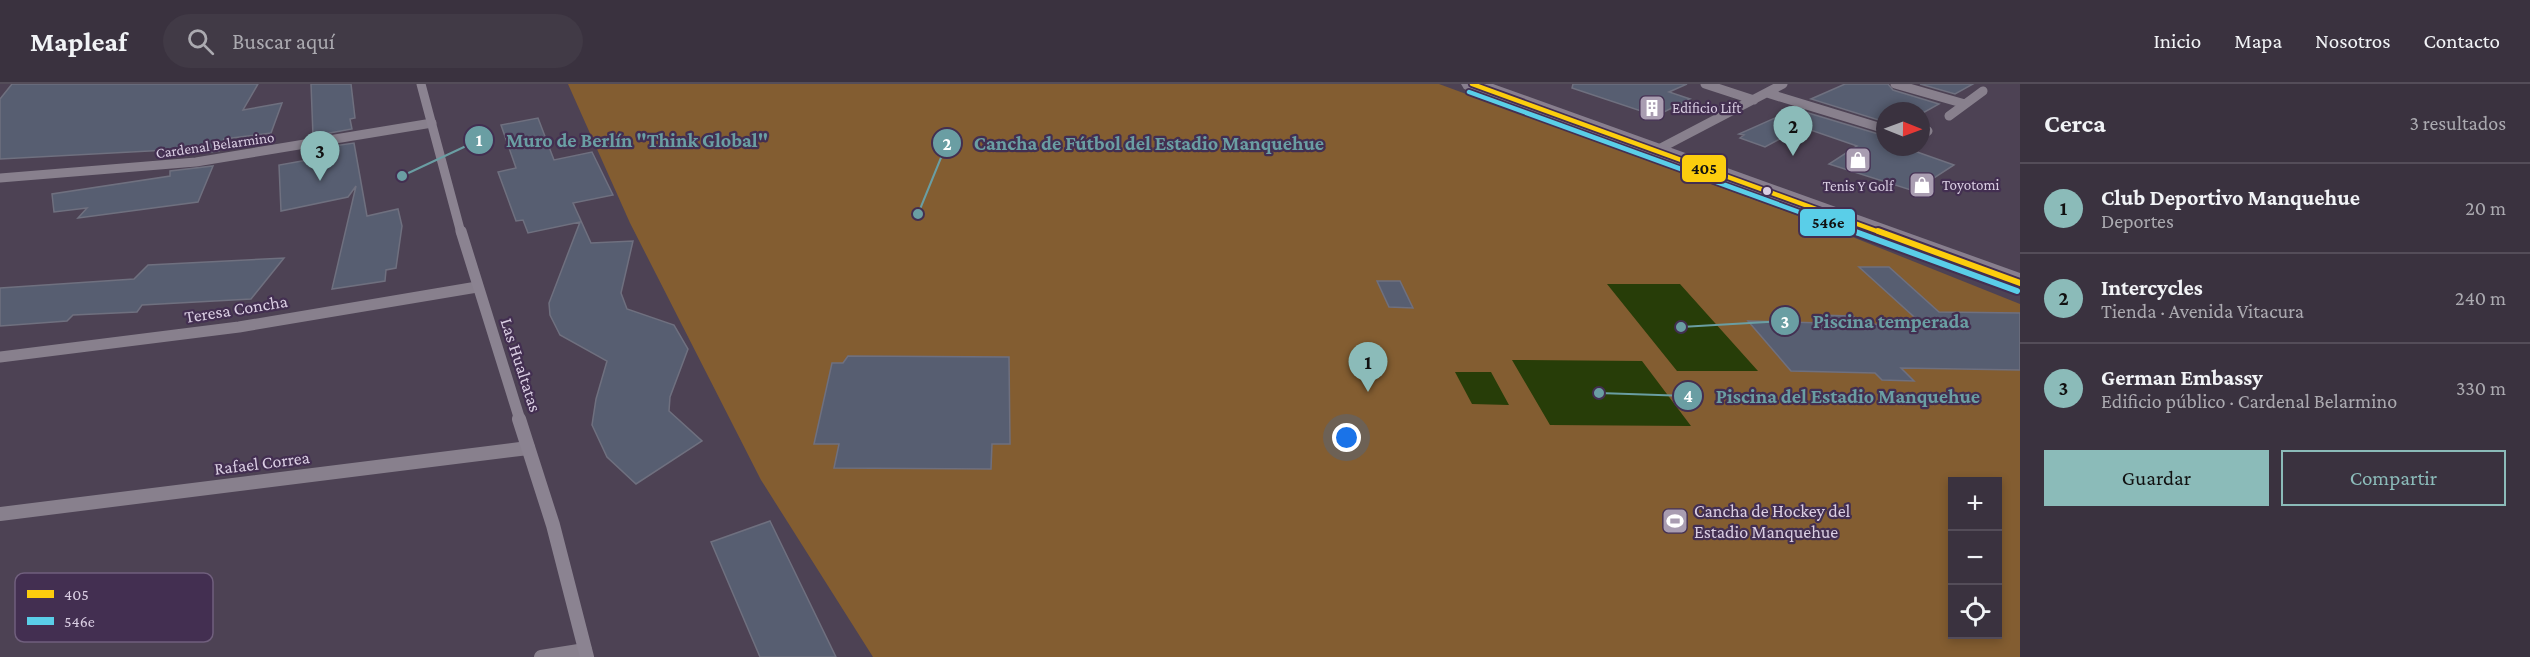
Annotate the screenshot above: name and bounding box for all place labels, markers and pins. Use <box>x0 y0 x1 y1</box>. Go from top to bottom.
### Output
building icon: Edificio Lift <box>1637 93 1667 123</box>
place label: Edificio Lift <box>1672 100 1742 116</box>
pin: 2 <box>1774 106 1812 156</box>
callout: Muro de Berlín "Think Global" <box>464 121 780 159</box>
callout: Cancha de Fútbol del Estadio Manquehue <box>932 124 1337 162</box>
pin: 3 <box>300 132 340 181</box>
shop icon: Tenis Y Golf <box>1843 145 1873 175</box>
shop icon: Toyotomi <box>1907 170 1937 200</box>
place label: Toyotomi <box>1942 177 2000 194</box>
place label: Tenis Y Golf <box>1823 178 1895 194</box>
unlabelled marker <box>1761 185 1773 197</box>
callout: Piscina temperada <box>1770 302 1981 340</box>
pin: 1 <box>1348 342 1388 392</box>
callout: Piscina del Estadio Manquehue <box>1673 377 1992 415</box>
place label: Cancha de Hockey del Estadio Manquehue <box>1694 501 1851 542</box>
sports icon: Cancha de Hockey del Estadio Manquehue <box>1660 506 1690 536</box>

